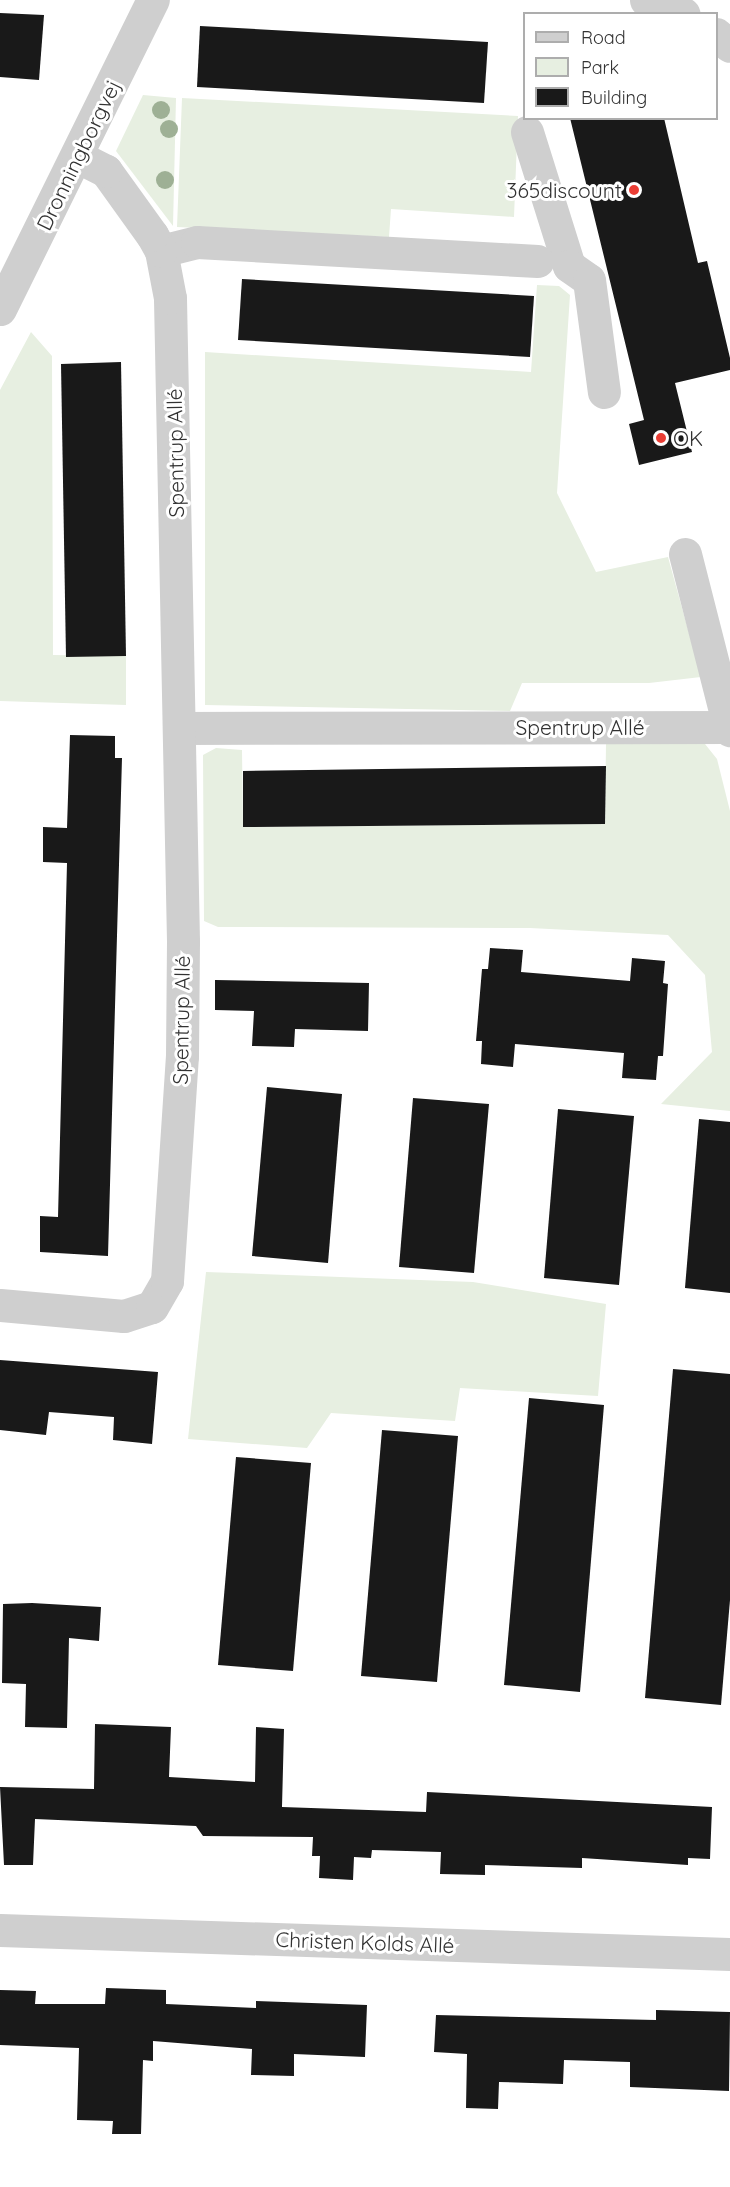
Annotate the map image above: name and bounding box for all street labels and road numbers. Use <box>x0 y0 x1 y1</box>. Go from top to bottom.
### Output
street label: Dronningborgvej <box>31 76 125 234</box>
street label: Spentrup Allé <box>161 388 189 518</box>
street label: Spentrup Allé <box>515 714 645 740</box>
street label: Spentrup Allé <box>167 955 195 1085</box>
street label: Christen Kolds Allé <box>275 1926 455 1958</box>

